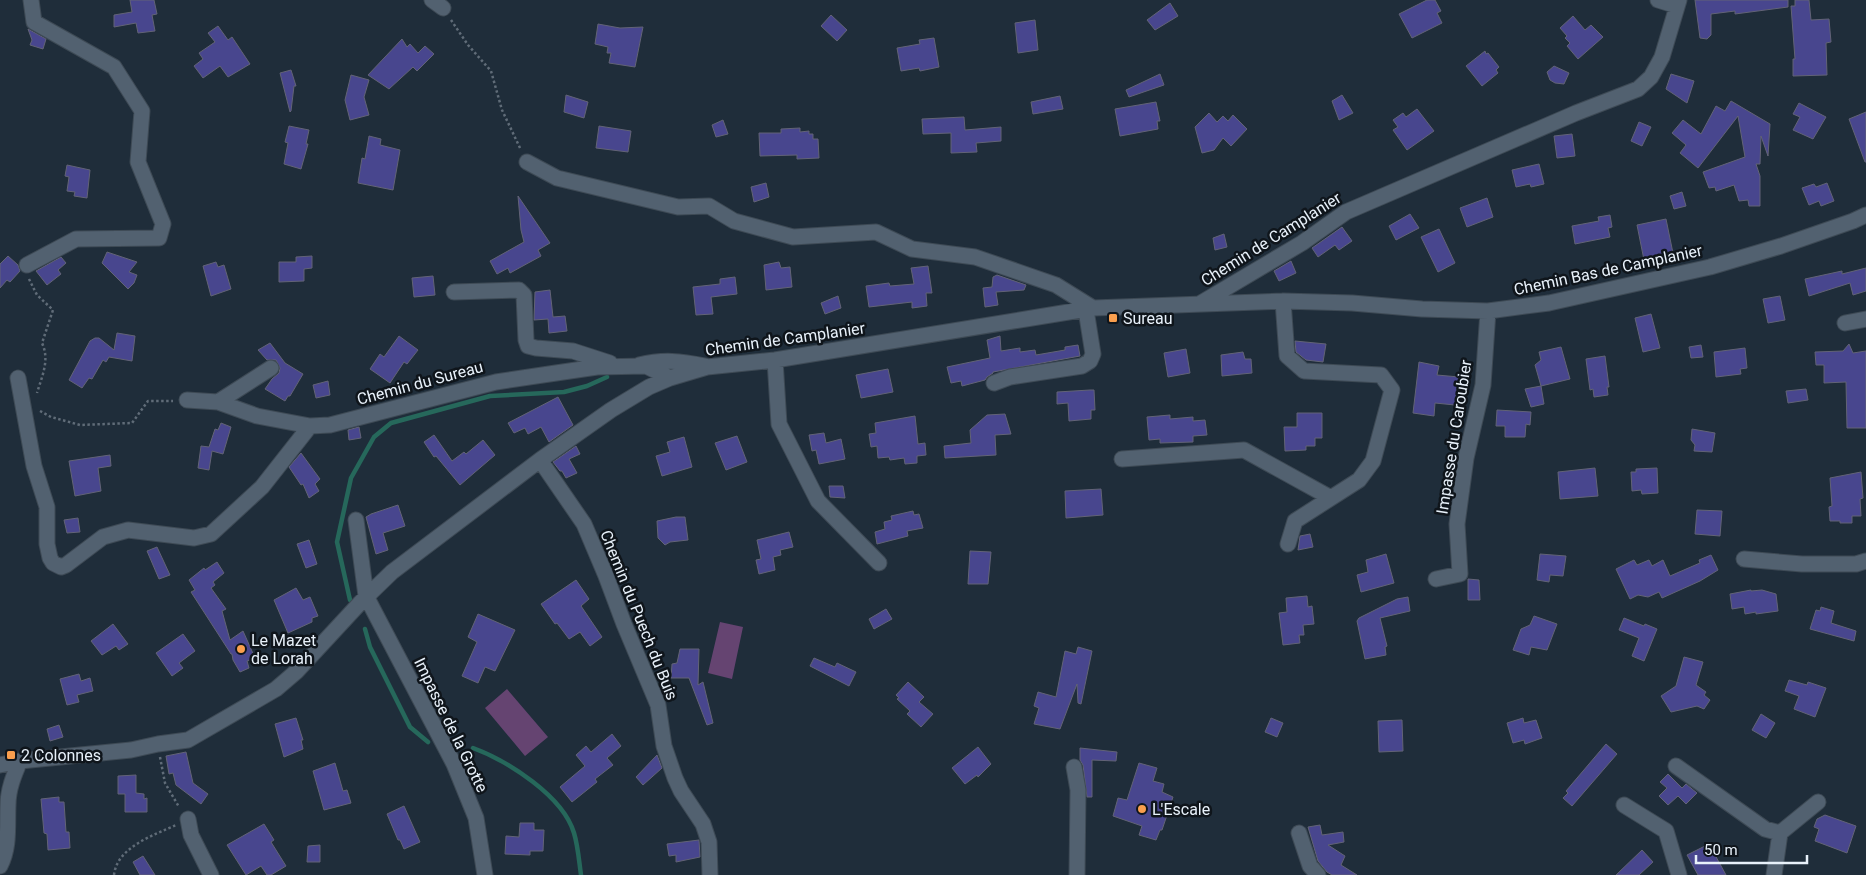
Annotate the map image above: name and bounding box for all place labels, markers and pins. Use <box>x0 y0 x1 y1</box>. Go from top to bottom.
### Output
place label: Sureau <box>1123 309 1173 328</box>
marker: Sureau <box>1107 312 1119 324</box>
place label: Le Mazet de Lorah <box>251 631 316 668</box>
marker: Le Mazet de Lorah <box>235 643 247 655</box>
place label: 2 Colonnes <box>21 746 101 765</box>
marker: 2 Colonnes <box>5 749 17 761</box>
place label: L'Escale <box>1152 800 1210 819</box>
marker: L'Escale <box>1136 803 1148 815</box>

